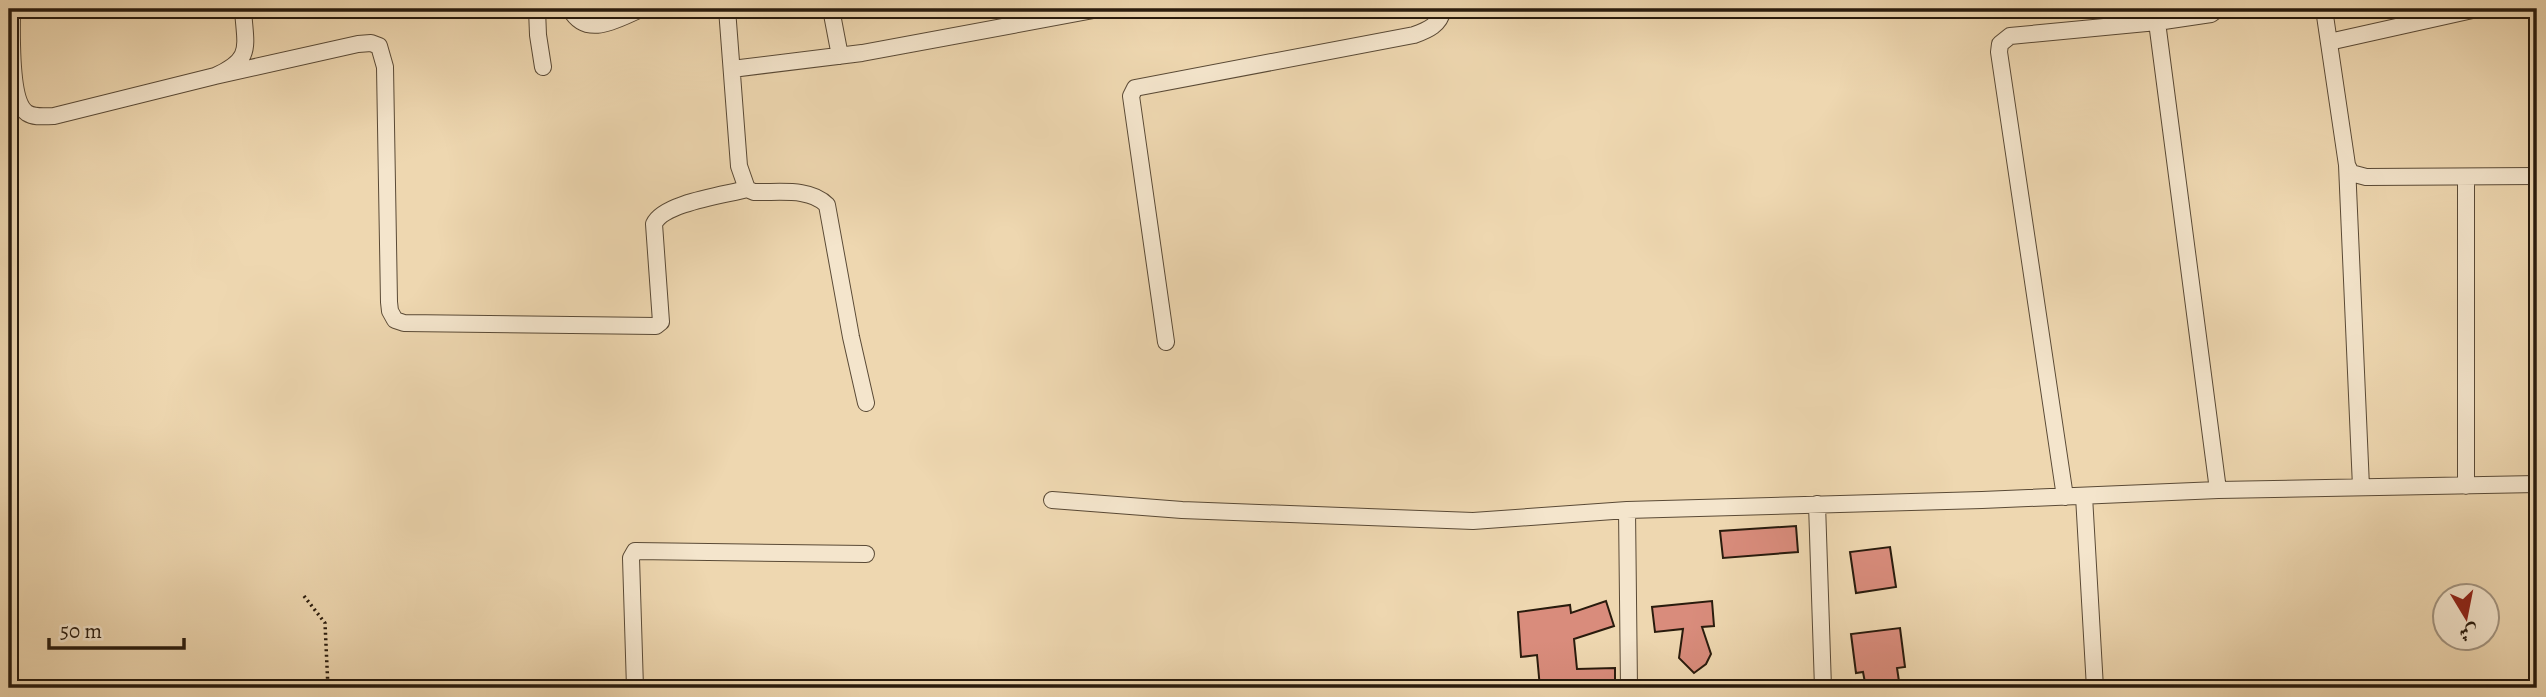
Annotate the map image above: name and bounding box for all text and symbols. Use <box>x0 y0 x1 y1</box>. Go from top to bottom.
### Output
north arrow <box>2430 582 2500 652</box>
scale bar <box>49 606 184 650</box>
text: 50 m <box>60 617 102 645</box>
text: ش <box>2457 618 2480 647</box>

